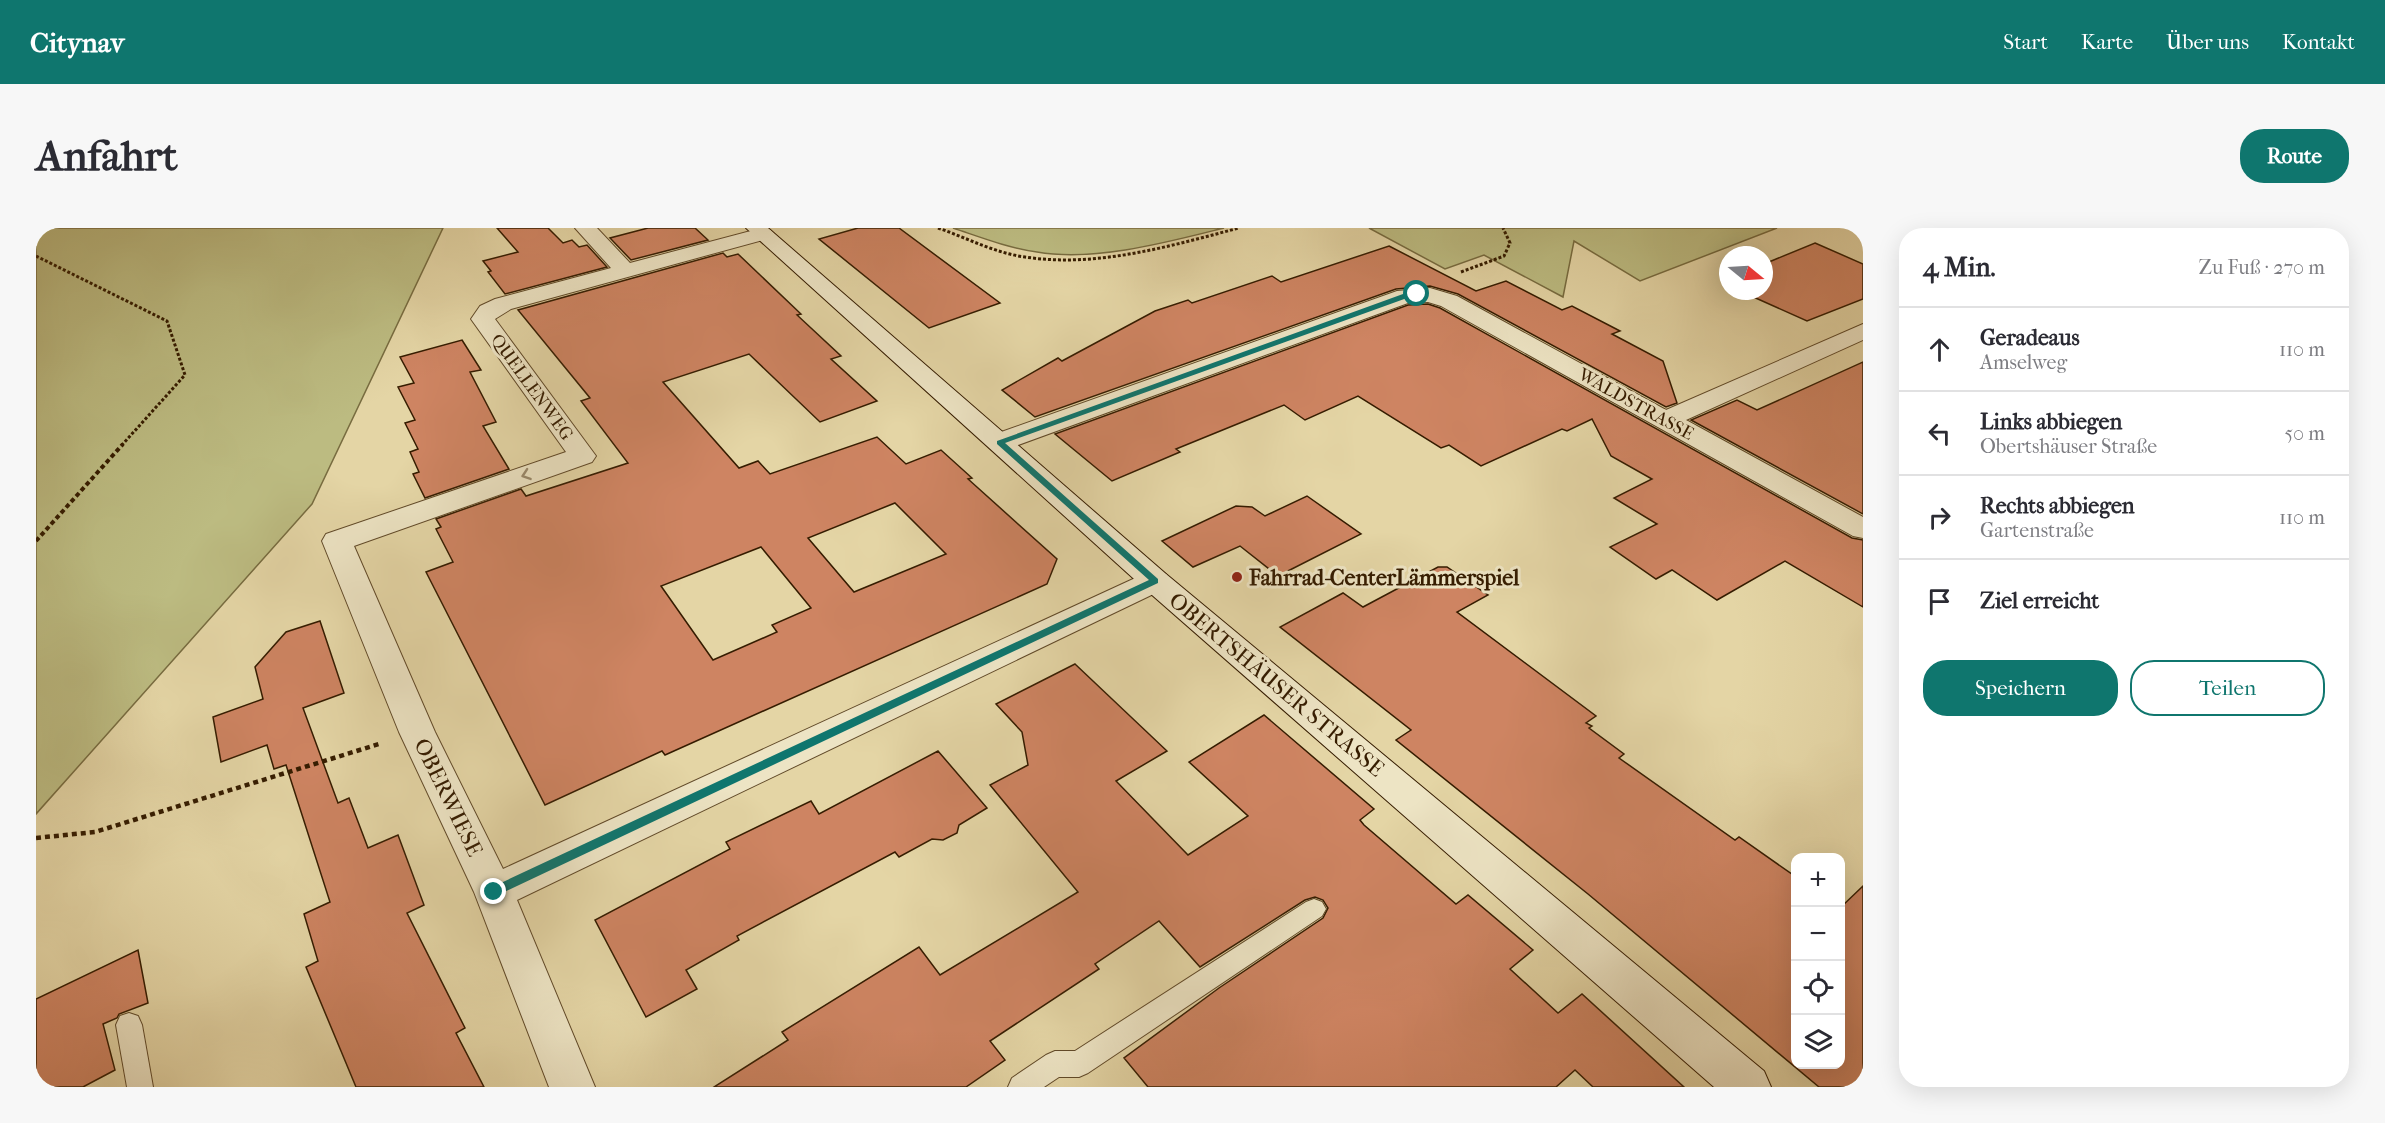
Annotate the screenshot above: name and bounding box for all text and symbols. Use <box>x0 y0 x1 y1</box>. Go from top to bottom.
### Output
text: Citynav <box>30 26 124 59</box>
text: Start <box>2003 30 2048 54</box>
text: Karte <box>2081 30 2133 54</box>
text: Über uns <box>2166 30 2249 54</box>
text: Kontakt <box>2282 30 2355 54</box>
button: Route <box>2240 129 2349 183</box>
text: Anfahrt <box>36 132 178 181</box>
north arrow <box>1719 246 1773 300</box>
text: 4 Min. <box>1923 252 1996 283</box>
text: Zu Fuß · 270 m <box>2198 256 2325 279</box>
route start <box>1403 280 1429 306</box>
text: Geradeaus <box>1980 325 2080 351</box>
street label: QUELLENWEG <box>486 330 577 445</box>
icon: ahead <box>1923 333 1956 366</box>
text: 110 m <box>2279 338 2325 361</box>
text: Amselweg <box>1980 351 2067 374</box>
street label: WALDSTRASSE <box>1574 364 1697 445</box>
text: Links abbiegen <box>1980 409 2122 435</box>
icon: left <box>1923 417 1956 450</box>
text: 50 m <box>2284 422 2325 445</box>
text: Obertshäuser Straße <box>1980 435 2157 458</box>
one-way arrow <box>521 467 532 480</box>
text: Rechts abbiegen <box>1980 493 2135 519</box>
icon: right <box>1923 501 1956 534</box>
text: 110 m <box>2279 506 2325 529</box>
text: Gartenstraße <box>1980 519 2094 542</box>
place label: Fahrrad-CenterLämmerspiel <box>1248 565 1520 591</box>
marker: Fahrrad-CenterLämmerspiel <box>1230 570 1244 584</box>
icon: arrive <box>1923 585 1956 618</box>
street label: OBERTSHÄUSER STRASSE <box>1164 586 1390 782</box>
text: Ziel erreicht <box>1980 588 2099 614</box>
button: Speichern <box>1923 660 2118 716</box>
button: Teilen <box>2130 660 2325 716</box>
street label: OBERWIESE <box>408 734 488 861</box>
map controls <box>1791 853 1845 1069</box>
button: + <box>1791 853 1845 907</box>
route end <box>480 878 506 904</box>
button: − <box>1791 907 1845 961</box>
button: locate <box>1791 961 1845 1015</box>
button: layers <box>1791 1015 1845 1069</box>

